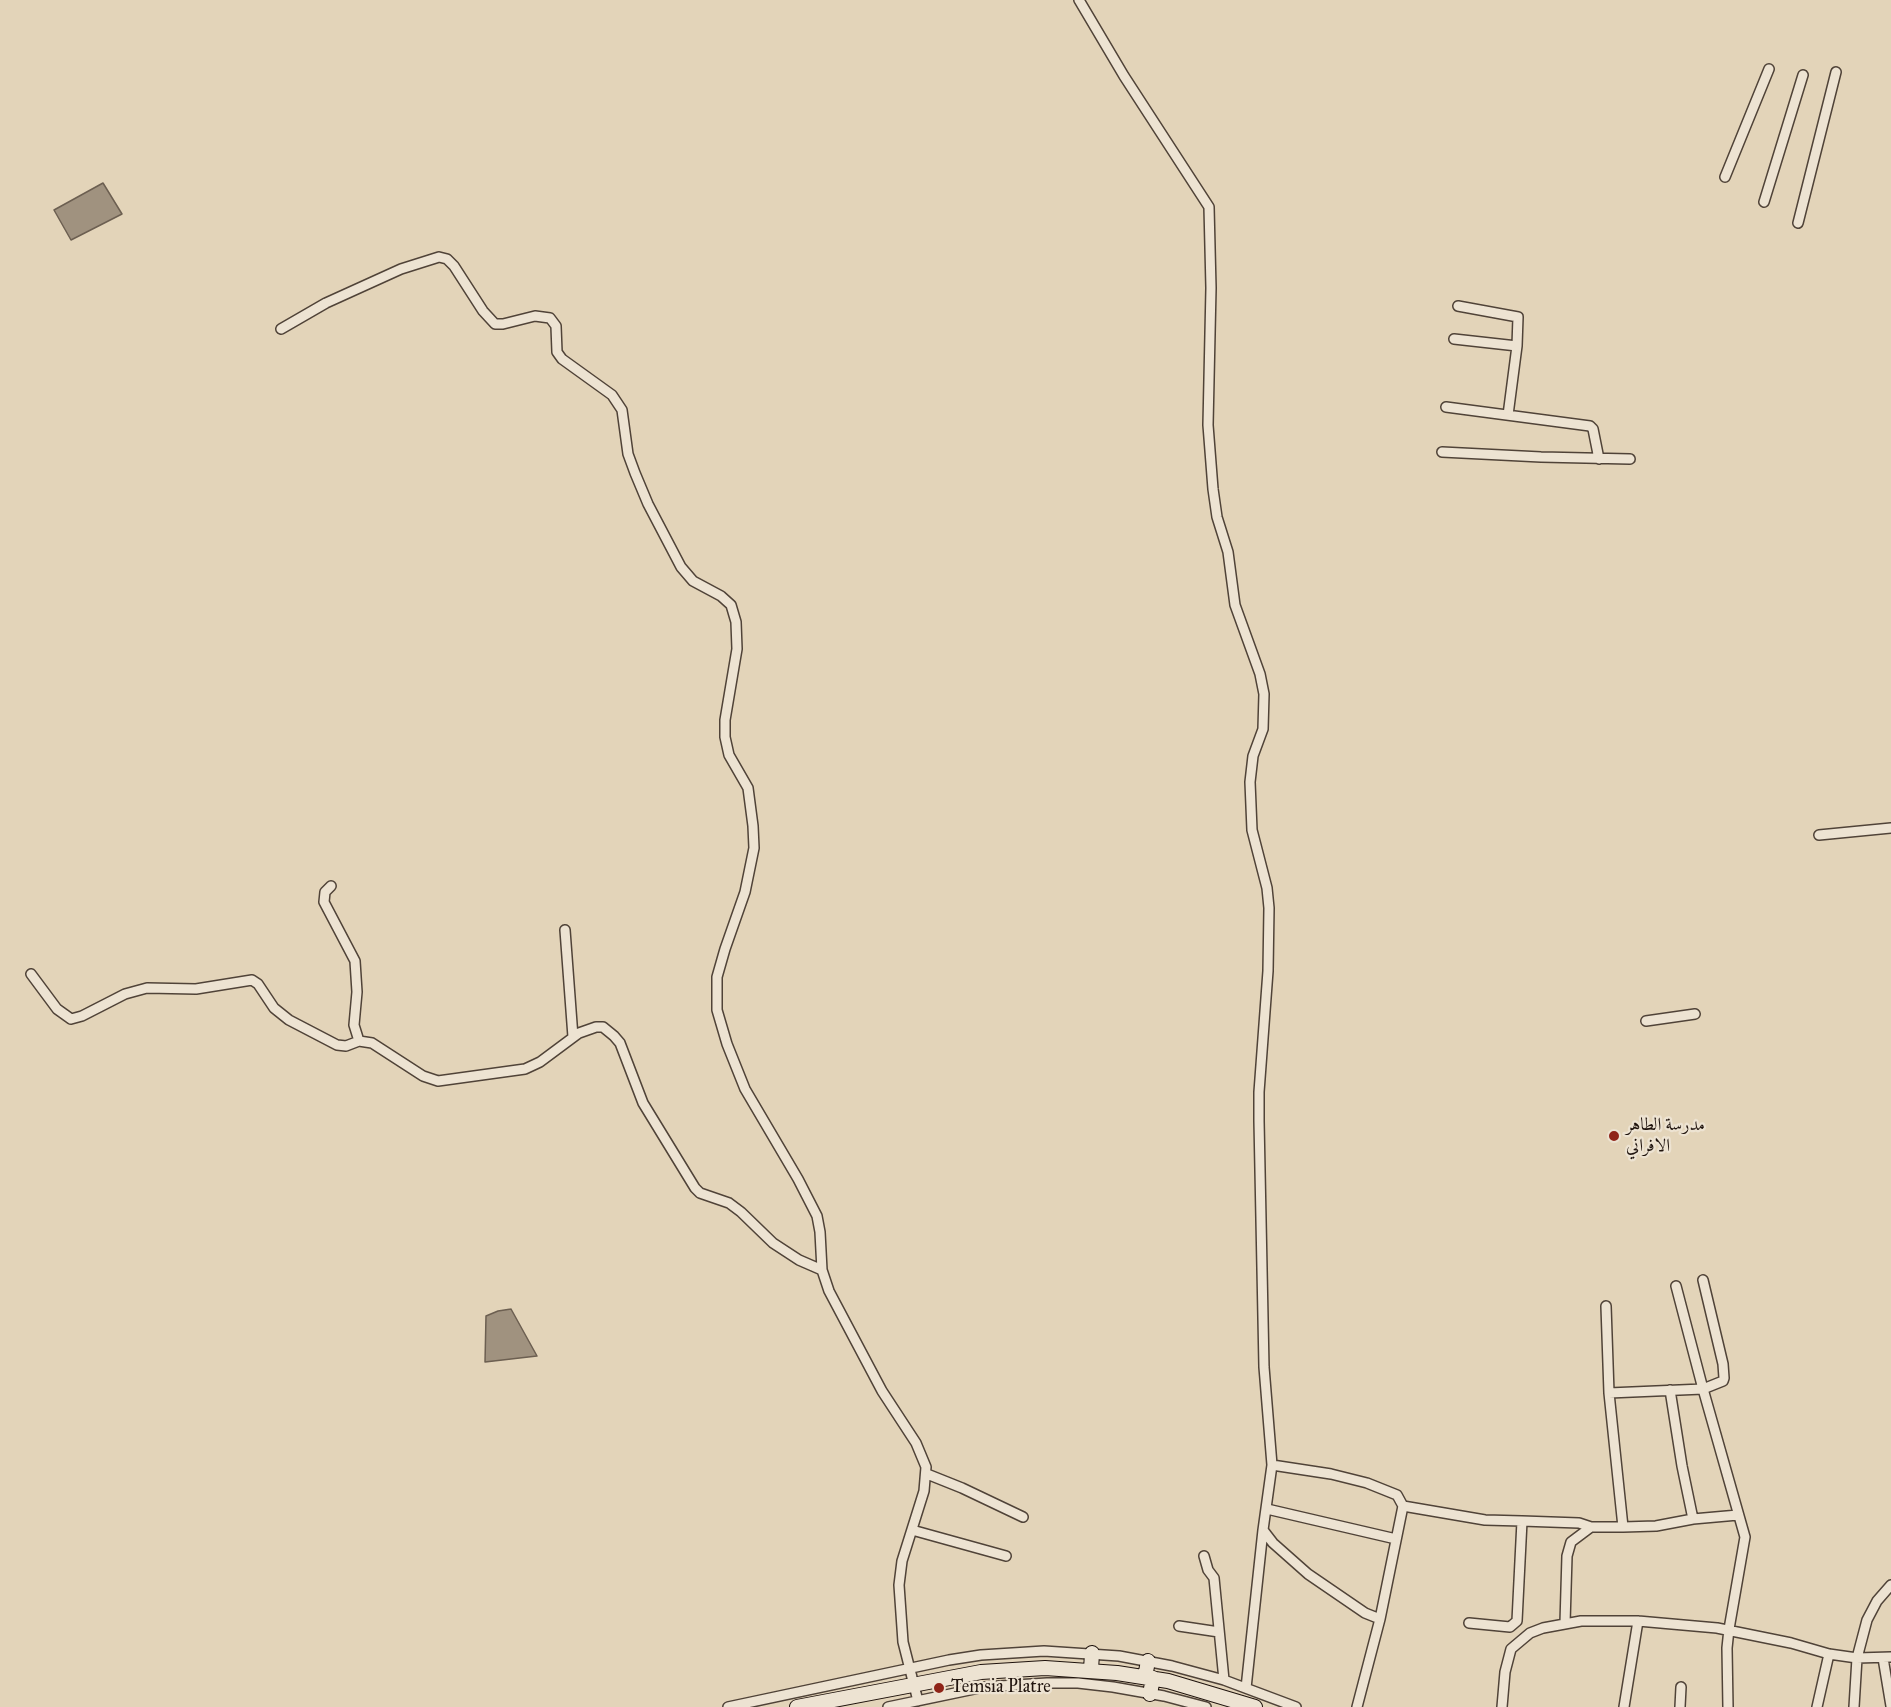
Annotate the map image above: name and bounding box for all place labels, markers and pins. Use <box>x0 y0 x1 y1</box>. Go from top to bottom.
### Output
place label: مدرسة الطاهر الافراني <box>1626 1115 1705 1158</box>
marker: مدرسة الطاهر الافراني <box>1607 1129 1621 1143</box>
place label: Temsia Platre <box>951 1677 1051 1699</box>
marker: Temsia Platre <box>932 1681 946 1695</box>

